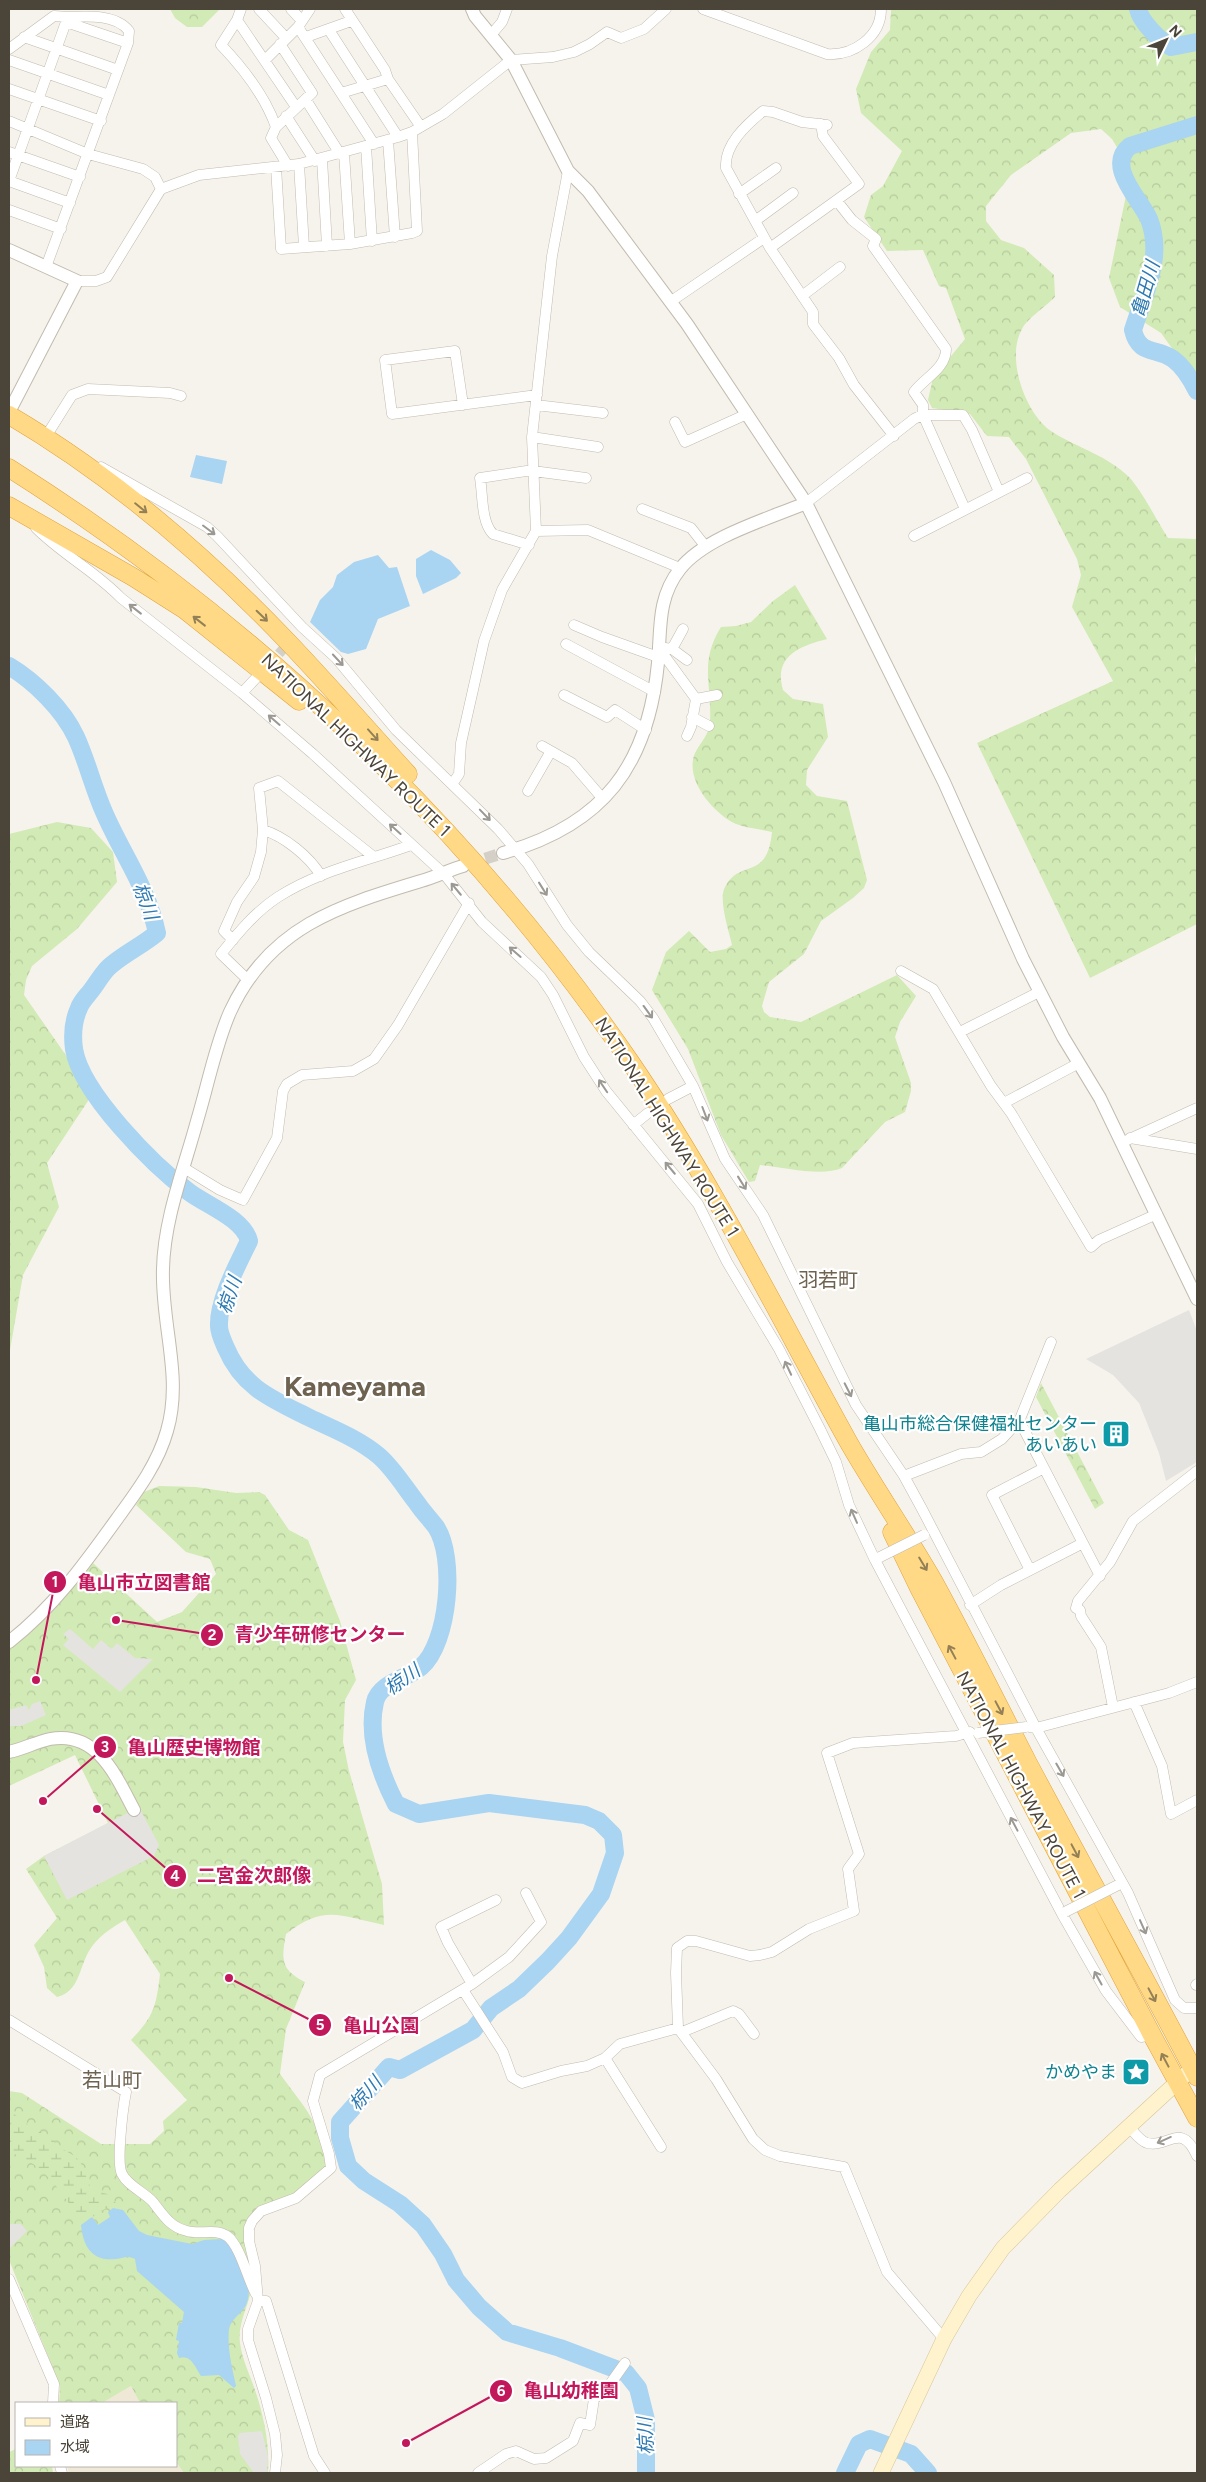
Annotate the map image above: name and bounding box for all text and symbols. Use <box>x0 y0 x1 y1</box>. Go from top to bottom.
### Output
north arrow <box>1141 15 1191 65</box>
text: N <box>1165 22 1185 41</box>
water label: 亀田川 <box>1127 257 1165 320</box>
one-way arrow <box>134 503 147 514</box>
one-way arrow <box>202 525 216 535</box>
one-way arrow <box>129 603 142 614</box>
one-way arrow <box>256 610 269 622</box>
one-way arrow <box>192 616 206 626</box>
street label: NATIONAL HIGHWAY ROUTE 1 <box>257 649 455 841</box>
one-way arrow <box>332 654 344 666</box>
one-way arrow <box>268 715 281 726</box>
one-way arrow <box>367 729 379 742</box>
one-way arrow <box>479 809 491 822</box>
one-way arrow <box>388 823 401 835</box>
water label: 椋川 <box>128 879 164 925</box>
one-way arrow <box>450 882 462 895</box>
one-way arrow <box>539 882 549 896</box>
one-way arrow <box>508 946 521 958</box>
one-way arrow <box>643 1005 654 1018</box>
street label: NATIONAL HIGHWAY ROUTE 1 <box>590 1013 744 1241</box>
one-way arrow <box>598 1080 608 1094</box>
one-way arrow <box>701 1106 710 1121</box>
one-way arrow <box>665 1162 676 1175</box>
one-way arrow <box>737 1176 747 1190</box>
district label: 羽若町 <box>798 1268 858 1292</box>
water label: 椋川 <box>212 1272 247 1317</box>
one-way arrow <box>782 1361 792 1376</box>
district label: Kameyama <box>284 1369 426 1403</box>
one-way arrow <box>843 1382 853 1397</box>
place label: 亀山市総合保健福祉センター あいあい <box>863 1413 1097 1456</box>
building icon: 亀山市総合保健福祉センター あいあい <box>1101 1419 1131 1449</box>
one-way arrow <box>848 1509 858 1524</box>
one-way arrow <box>919 1557 929 1571</box>
callout: 亀山市立図書館 <box>43 1565 221 1599</box>
text: 亀山市立図書館 <box>77 1571 211 1594</box>
text: 1 <box>52 1573 58 1591</box>
callout: 青少年研修センター <box>199 1618 415 1652</box>
text: 青少年研修センター <box>234 1623 406 1646</box>
text: 2 <box>208 1626 217 1644</box>
one-way arrow <box>947 1645 956 1660</box>
water label: 椋川 <box>380 1658 426 1700</box>
street label: NATIONAL HIGHWAY ROUTE 1 <box>952 1668 1090 1902</box>
one-way arrow <box>994 1700 1004 1715</box>
callout: 亀山歴史博物館 <box>92 1730 270 1764</box>
text: 亀山歴史博物館 <box>127 1736 261 1759</box>
text: 3 <box>101 1738 109 1756</box>
one-way arrow <box>1056 1762 1066 1777</box>
one-way arrow <box>1009 1817 1019 1832</box>
one-way arrow <box>1070 1844 1080 1859</box>
callout: 二宮金次郎像 <box>162 1859 321 1893</box>
text: 二宮金次郎像 <box>197 1864 311 1887</box>
text: 4 <box>170 1867 180 1885</box>
one-way arrow <box>1138 1919 1148 1934</box>
one-way arrow <box>1093 1971 1103 1986</box>
one-way arrow <box>1147 1987 1157 2002</box>
callout: 亀山公園 <box>308 2008 429 2042</box>
text: 亀山公園 <box>343 2014 419 2037</box>
text: 5 <box>316 2016 325 2034</box>
one-way arrow <box>1160 2053 1169 2068</box>
place icon: かめやま <box>1121 2057 1151 2087</box>
place label: かめやま <box>1045 2061 1117 2083</box>
district label: 若山町 <box>82 2068 142 2092</box>
water label: 椋川 <box>344 2070 388 2115</box>
one-way arrow <box>1157 2135 1172 2145</box>
callout: 亀山幼稚園 <box>488 2374 628 2408</box>
text: 亀山幼稚園 <box>523 2379 619 2402</box>
text: 6 <box>497 2382 506 2400</box>
legend <box>15 2402 178 2467</box>
text: 道路 <box>60 2413 90 2431</box>
water label: 椋川 <box>633 2414 658 2456</box>
text: 水域 <box>60 2438 90 2456</box>

